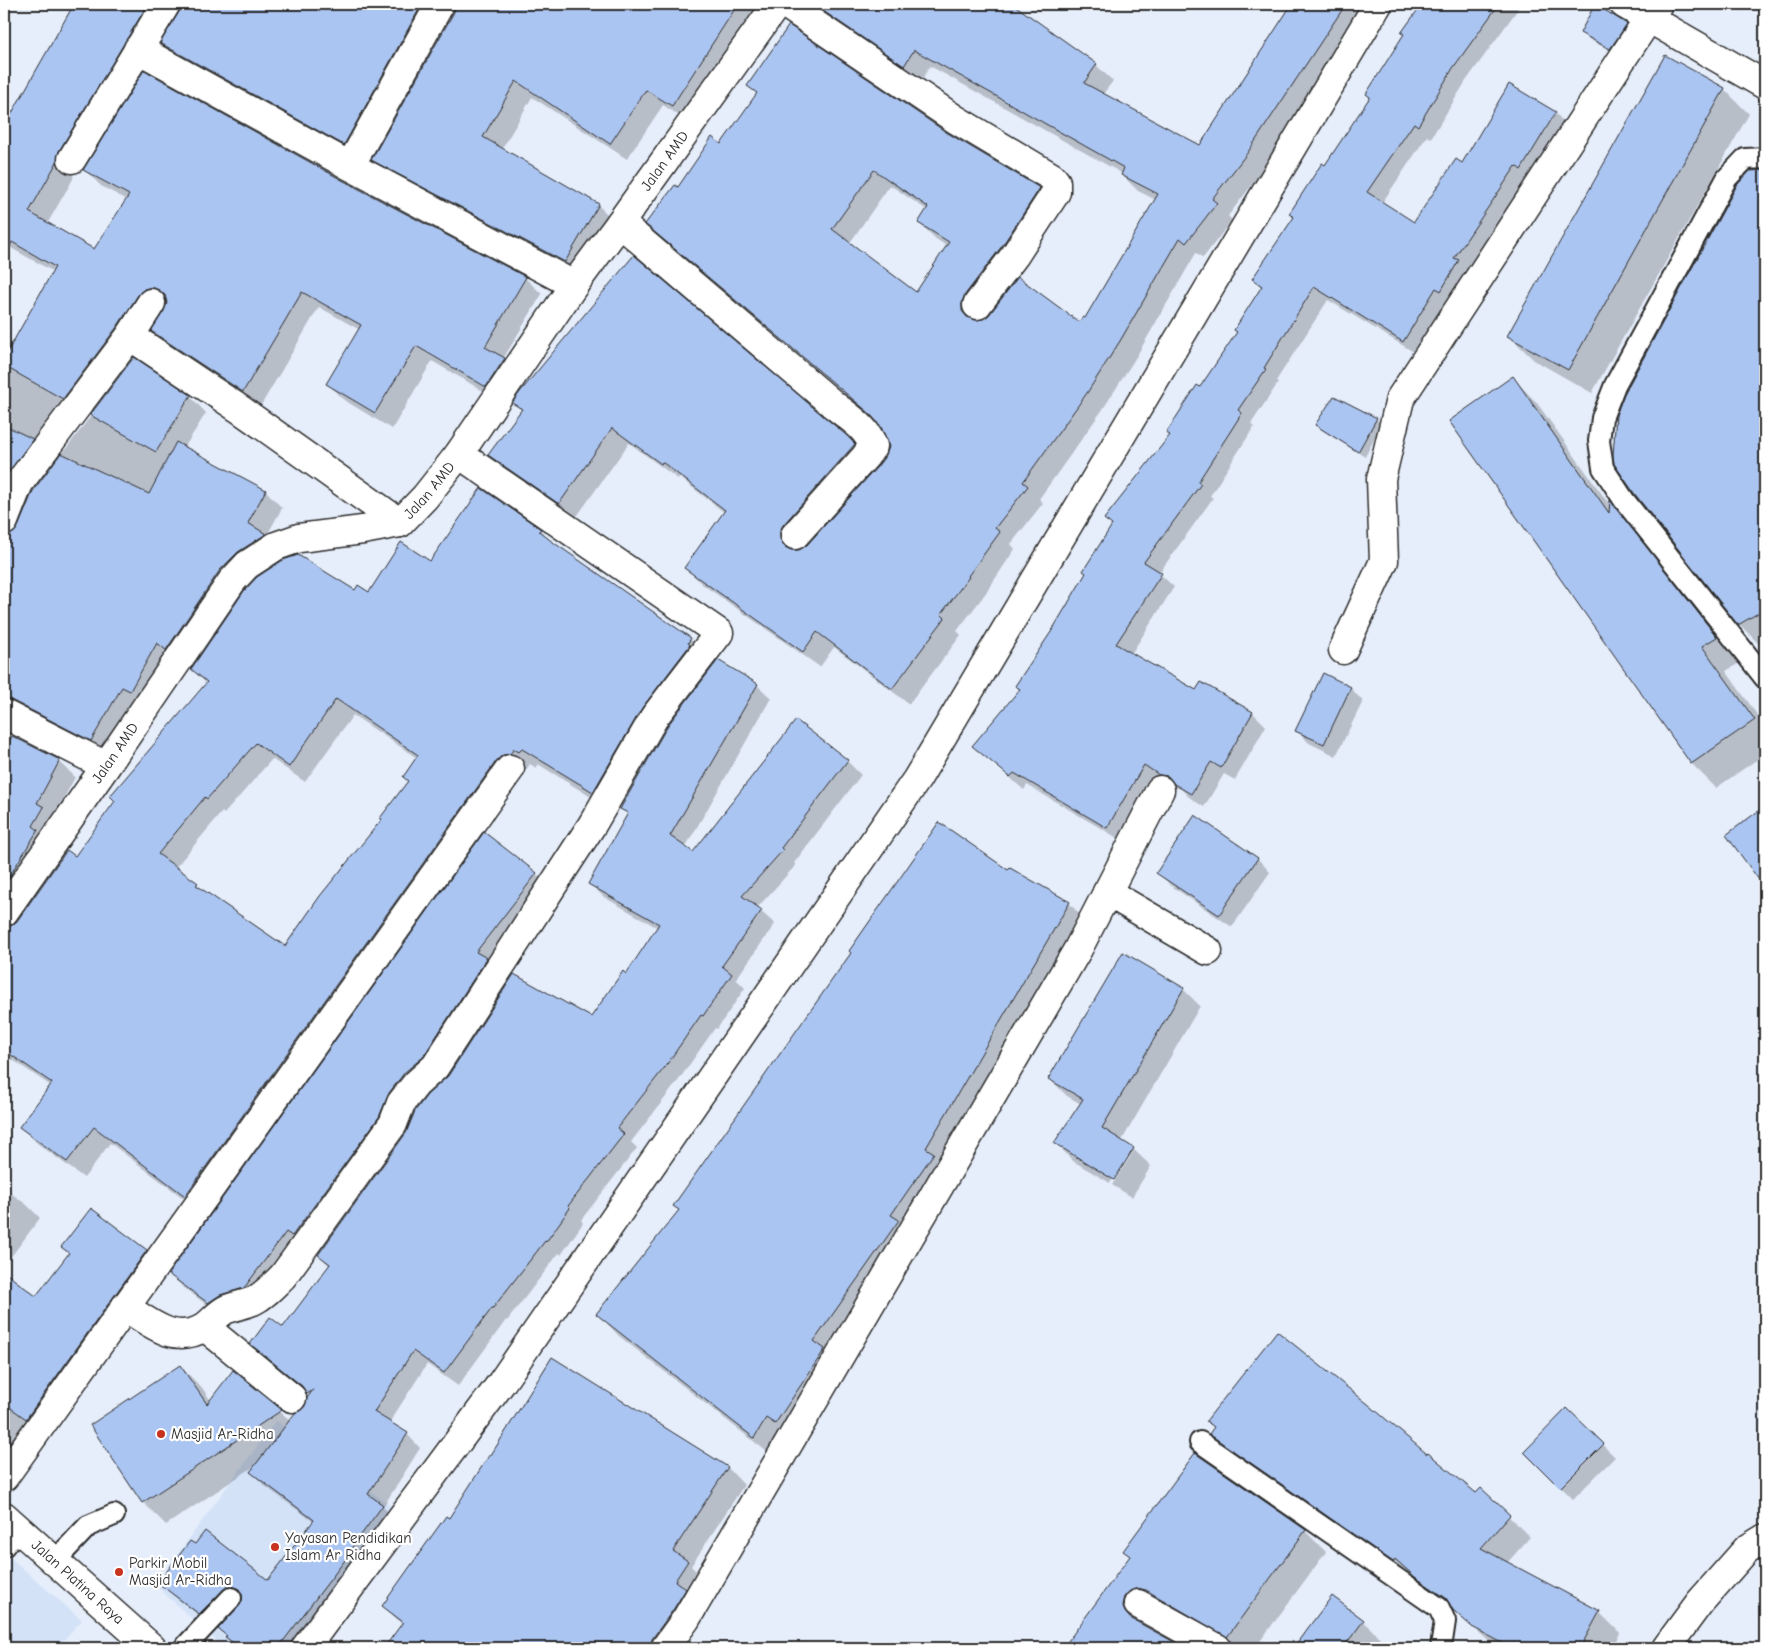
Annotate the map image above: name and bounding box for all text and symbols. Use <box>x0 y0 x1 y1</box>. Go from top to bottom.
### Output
street label: Jalan AMD <box>637 127 692 194</box>
street label: Jalan AMD <box>400 458 459 523</box>
street label: Jalan AMD <box>88 719 142 787</box>
place label: Masjid Ar-Ridha <box>171 1425 274 1443</box>
marker: Masjid Ar-Ridha <box>155 1428 167 1440</box>
place label: Yayasan Pendidikan Islam Ar Ridha <box>285 1529 411 1564</box>
street label: Jalan Platina Raya <box>28 1536 128 1628</box>
marker: Yayasan Pendidikan Islam Ar Ridha <box>269 1541 281 1553</box>
place label: Parkir Mobil Masjid Ar-Ridha <box>129 1554 232 1589</box>
marker: Parkir Mobil Masjid Ar-Ridha <box>113 1566 125 1578</box>

